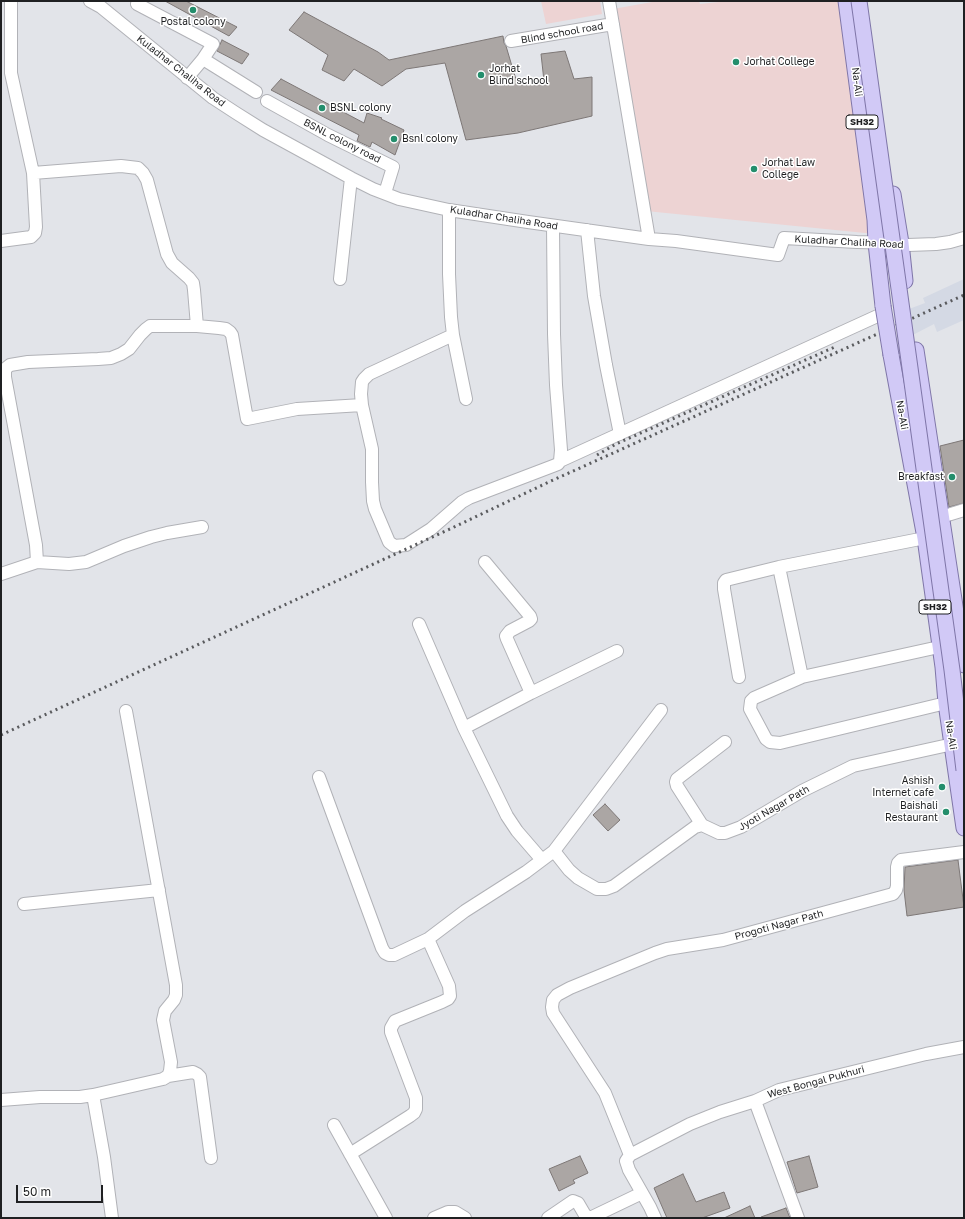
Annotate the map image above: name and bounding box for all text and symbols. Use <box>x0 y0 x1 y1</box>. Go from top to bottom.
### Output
marker: Postal colony <box>188 5 198 15</box>
place label: Postal colony <box>160 16 226 28</box>
street label: Blind school road <box>520 20 604 46</box>
street label: Kuladhar Chaliha Road <box>134 33 228 109</box>
place label: Jorhat College <box>744 56 814 68</box>
marker: Jorhat College <box>731 57 741 67</box>
place label: Jorhat Blind school <box>489 63 548 86</box>
street label: Na-Ali <box>849 67 865 97</box>
marker: Jorhat Blind school <box>476 70 486 80</box>
place label: BSNL colony <box>330 102 391 114</box>
marker: BSNL colony <box>317 103 327 113</box>
road number: SH32 <box>846 115 878 129</box>
street label: BSNL colony road <box>301 116 383 166</box>
place label: Bsnl colony <box>402 133 458 145</box>
marker: Bsnl colony <box>389 134 399 144</box>
place label: Jorhat Law College <box>762 157 815 180</box>
marker: Jorhat Law College <box>749 164 759 174</box>
street label: Kuladhar Chaliha Road <box>449 204 559 232</box>
street label: Kuladhar Chaliha Road <box>794 233 904 251</box>
street label: Na-Ali <box>894 399 910 431</box>
place label: Breakfast <box>898 471 944 483</box>
marker: Breakfast <box>947 472 957 482</box>
road number: SH32 <box>919 600 951 614</box>
street label: Na-Ali <box>943 720 959 750</box>
place label: Ashish Internet cafe <box>872 775 934 798</box>
marker: Ashish Internet cafe <box>937 782 947 792</box>
street label: Jyoti Nagar Path <box>736 783 812 833</box>
place label: Baishali Restaurant <box>885 800 938 824</box>
marker: Baishali Restaurant <box>941 807 951 817</box>
street label: Progoti Nagar Path <box>733 907 825 943</box>
street label: West Bongal Pukhuri <box>766 1063 866 1101</box>
scale bar <box>18 1177 105 1203</box>
text: 50 m <box>23 1184 51 1199</box>

